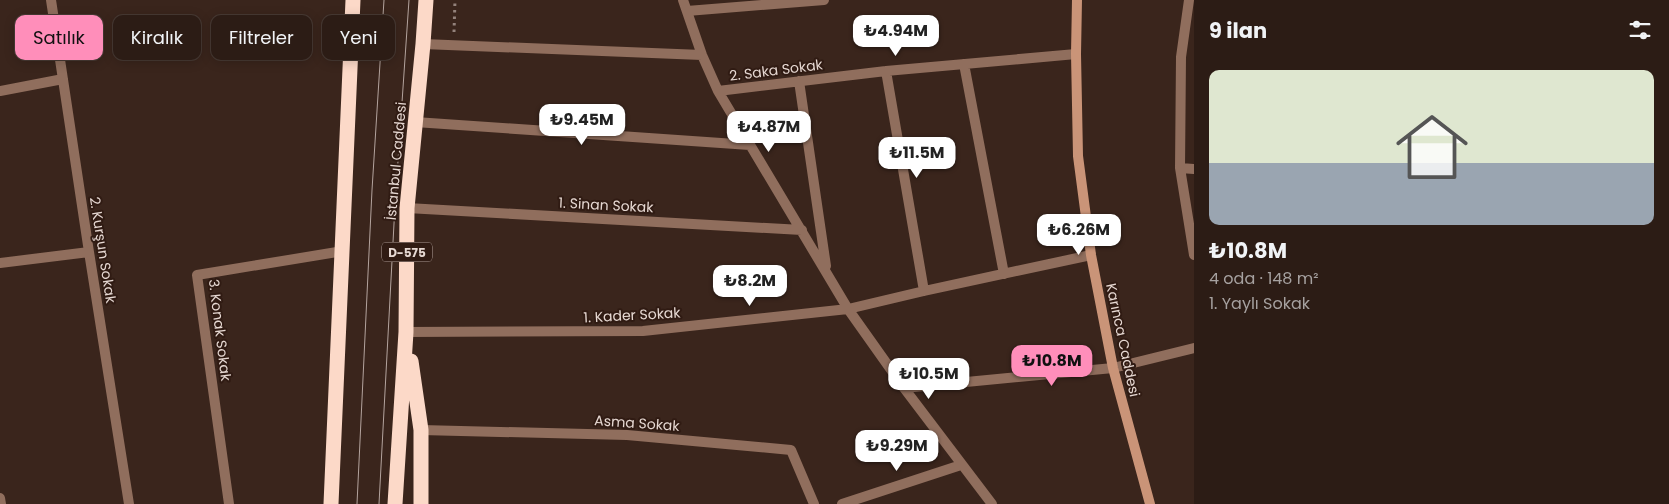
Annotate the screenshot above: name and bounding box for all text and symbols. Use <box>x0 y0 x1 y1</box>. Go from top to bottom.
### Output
chip: Satılık <box>15 15 103 60</box>
chip: Kiralık <box>113 15 201 60</box>
chip: Filtreler <box>211 15 312 60</box>
chip: Yeni <box>322 15 395 60</box>
pin: ₺4.94M <box>855 15 937 57</box>
text: 9 ilan <box>1209 16 1267 45</box>
icon: filters <box>1626 16 1654 44</box>
text: ₺4.94M <box>864 19 928 42</box>
street label: 2. Saka Sokak <box>728 54 825 86</box>
street label: İstanbul Caddesi <box>381 101 411 221</box>
icon: home <box>1387 102 1477 192</box>
pin: ₺9.45M <box>541 104 623 146</box>
text: ₺9.45M <box>550 108 614 131</box>
pin: ₺4.87M <box>728 110 810 153</box>
text: ₺4.87M <box>738 115 800 138</box>
pin: ₺11.5M <box>876 136 958 179</box>
text: ₺11.5M <box>890 141 944 164</box>
street label: 1. Sinan Sokak <box>558 193 655 218</box>
street label: 2. Kurşun Sokak <box>85 195 121 305</box>
pin: ₺6.26M <box>1038 214 1120 256</box>
text: ₺6.26M <box>1048 218 1110 241</box>
text: ₺10.8M <box>1209 236 1287 265</box>
road number: D-575 <box>382 242 432 262</box>
pin: ₺8.2M <box>715 264 785 307</box>
text: 4 oda · 148 m² <box>1209 267 1318 290</box>
text: ₺8.2M <box>724 269 776 292</box>
street label: 3. Konak Sokak <box>204 278 236 383</box>
street label: Karınca Caddesi <box>1101 281 1145 399</box>
text: 1. Yaylı Sokak <box>1209 292 1310 315</box>
street label: 1. Kader Sokak <box>583 302 682 328</box>
pin: ₺10.8M <box>1011 344 1093 387</box>
text: ₺10.8M <box>1022 349 1082 372</box>
pin: ₺10.5M <box>888 358 970 400</box>
text: ₺10.5M <box>899 362 959 385</box>
street label: Asma Sokak <box>594 410 681 436</box>
pin: ₺9.29M <box>856 430 938 472</box>
text: ₺9.29M <box>866 434 928 457</box>

